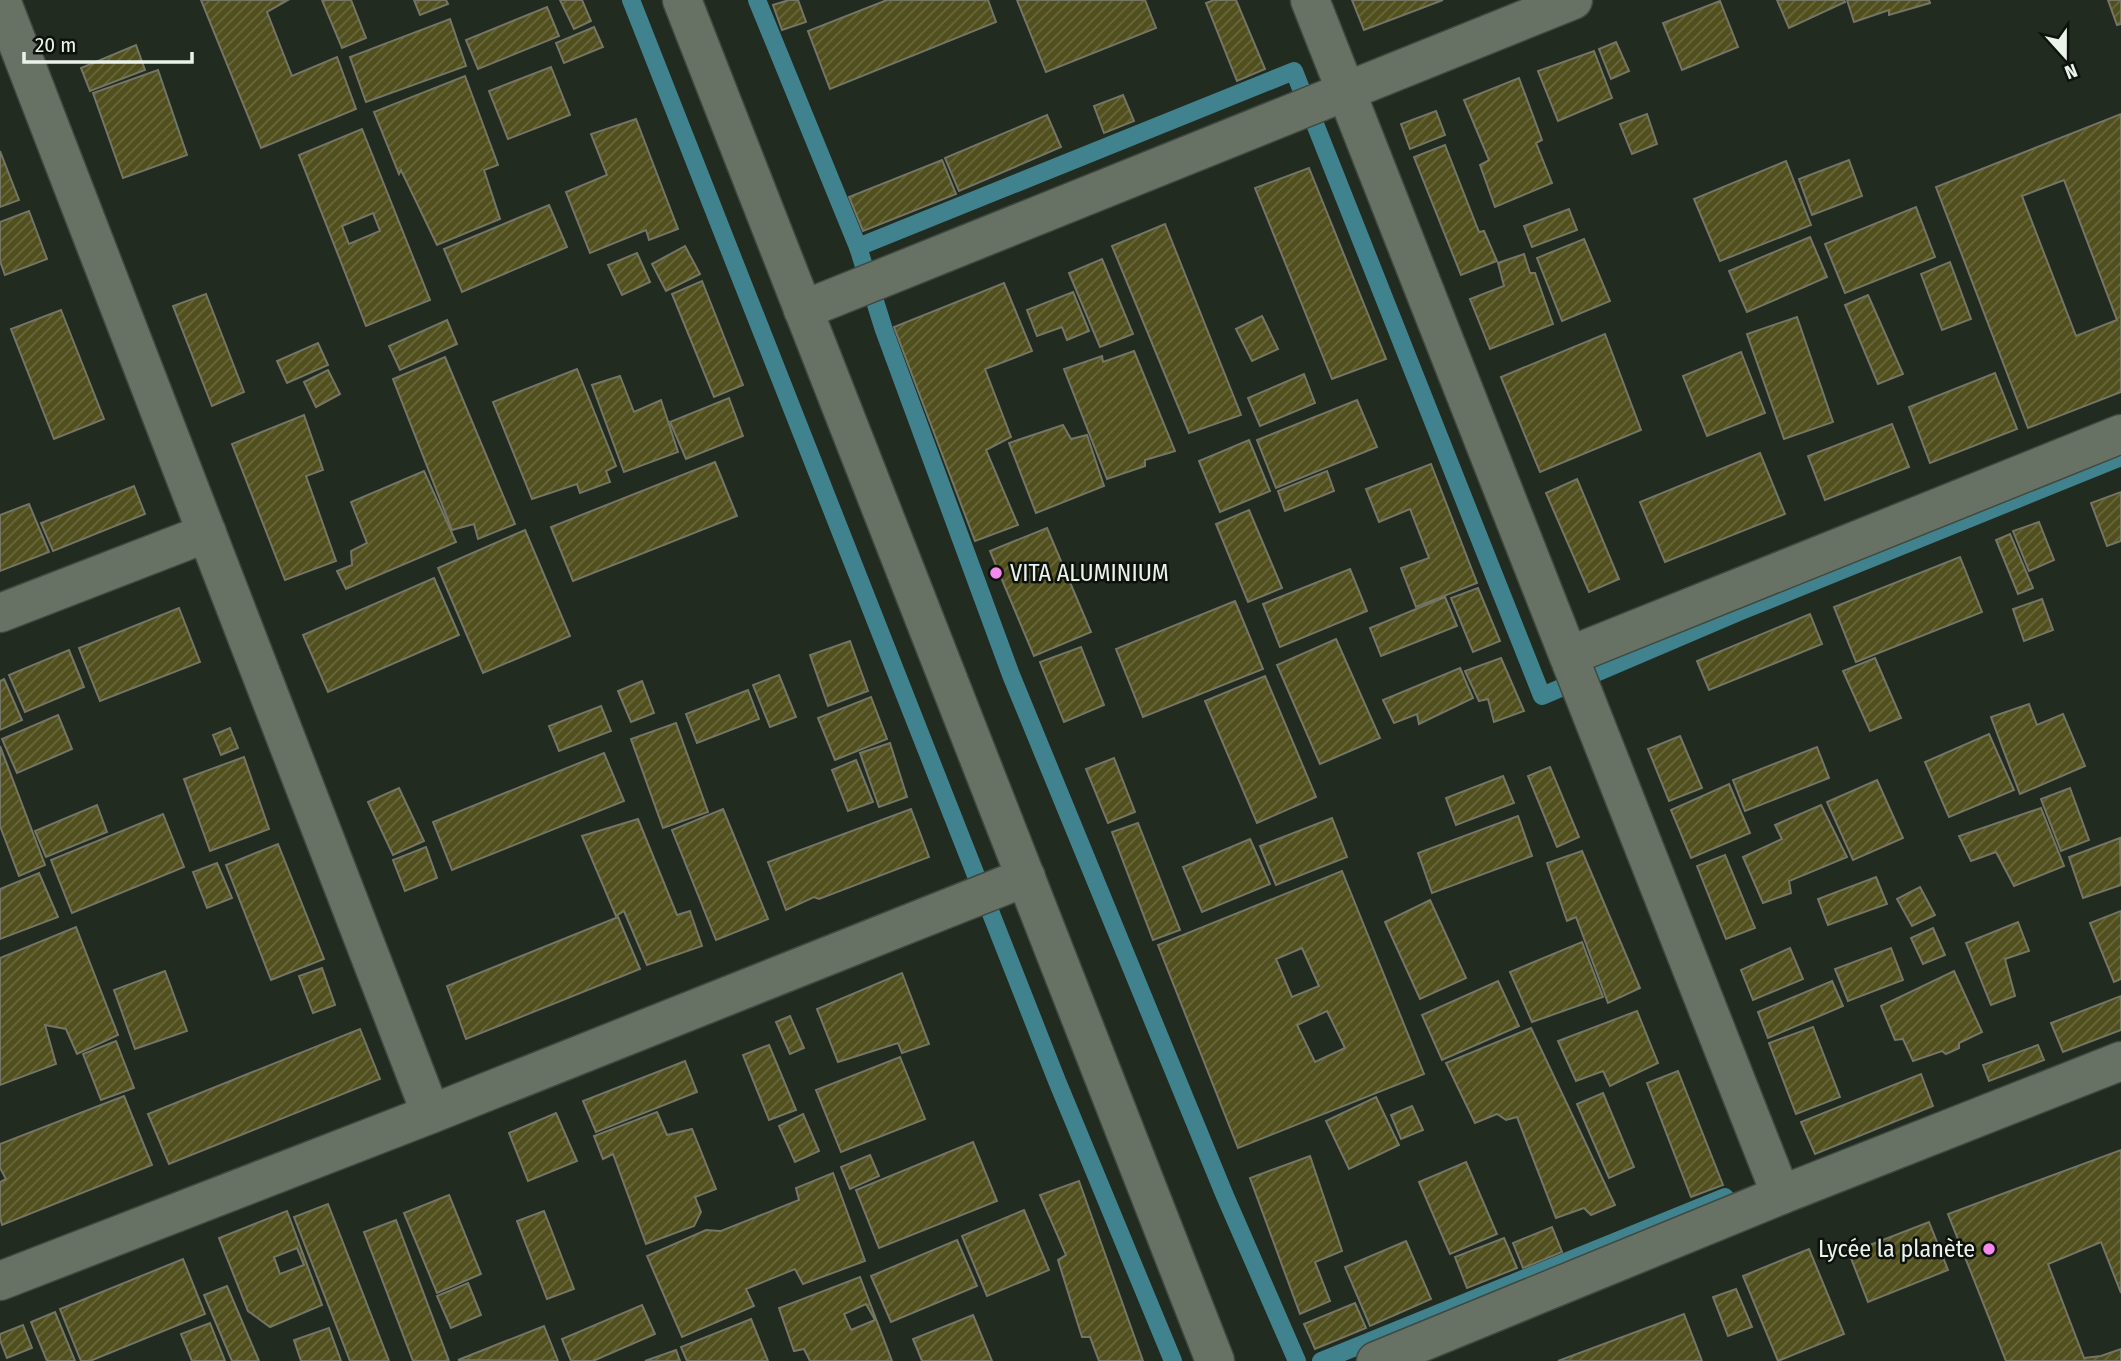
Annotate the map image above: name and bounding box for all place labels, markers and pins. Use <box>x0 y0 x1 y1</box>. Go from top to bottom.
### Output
place label: VITA ALUMINIUM <box>1010 559 1169 587</box>
marker: VITA ALUMINIUM <box>988 565 1004 581</box>
place label: Lycée la planète <box>1818 1235 1975 1263</box>
marker: Lycée la planète <box>1981 1241 1997 1257</box>

